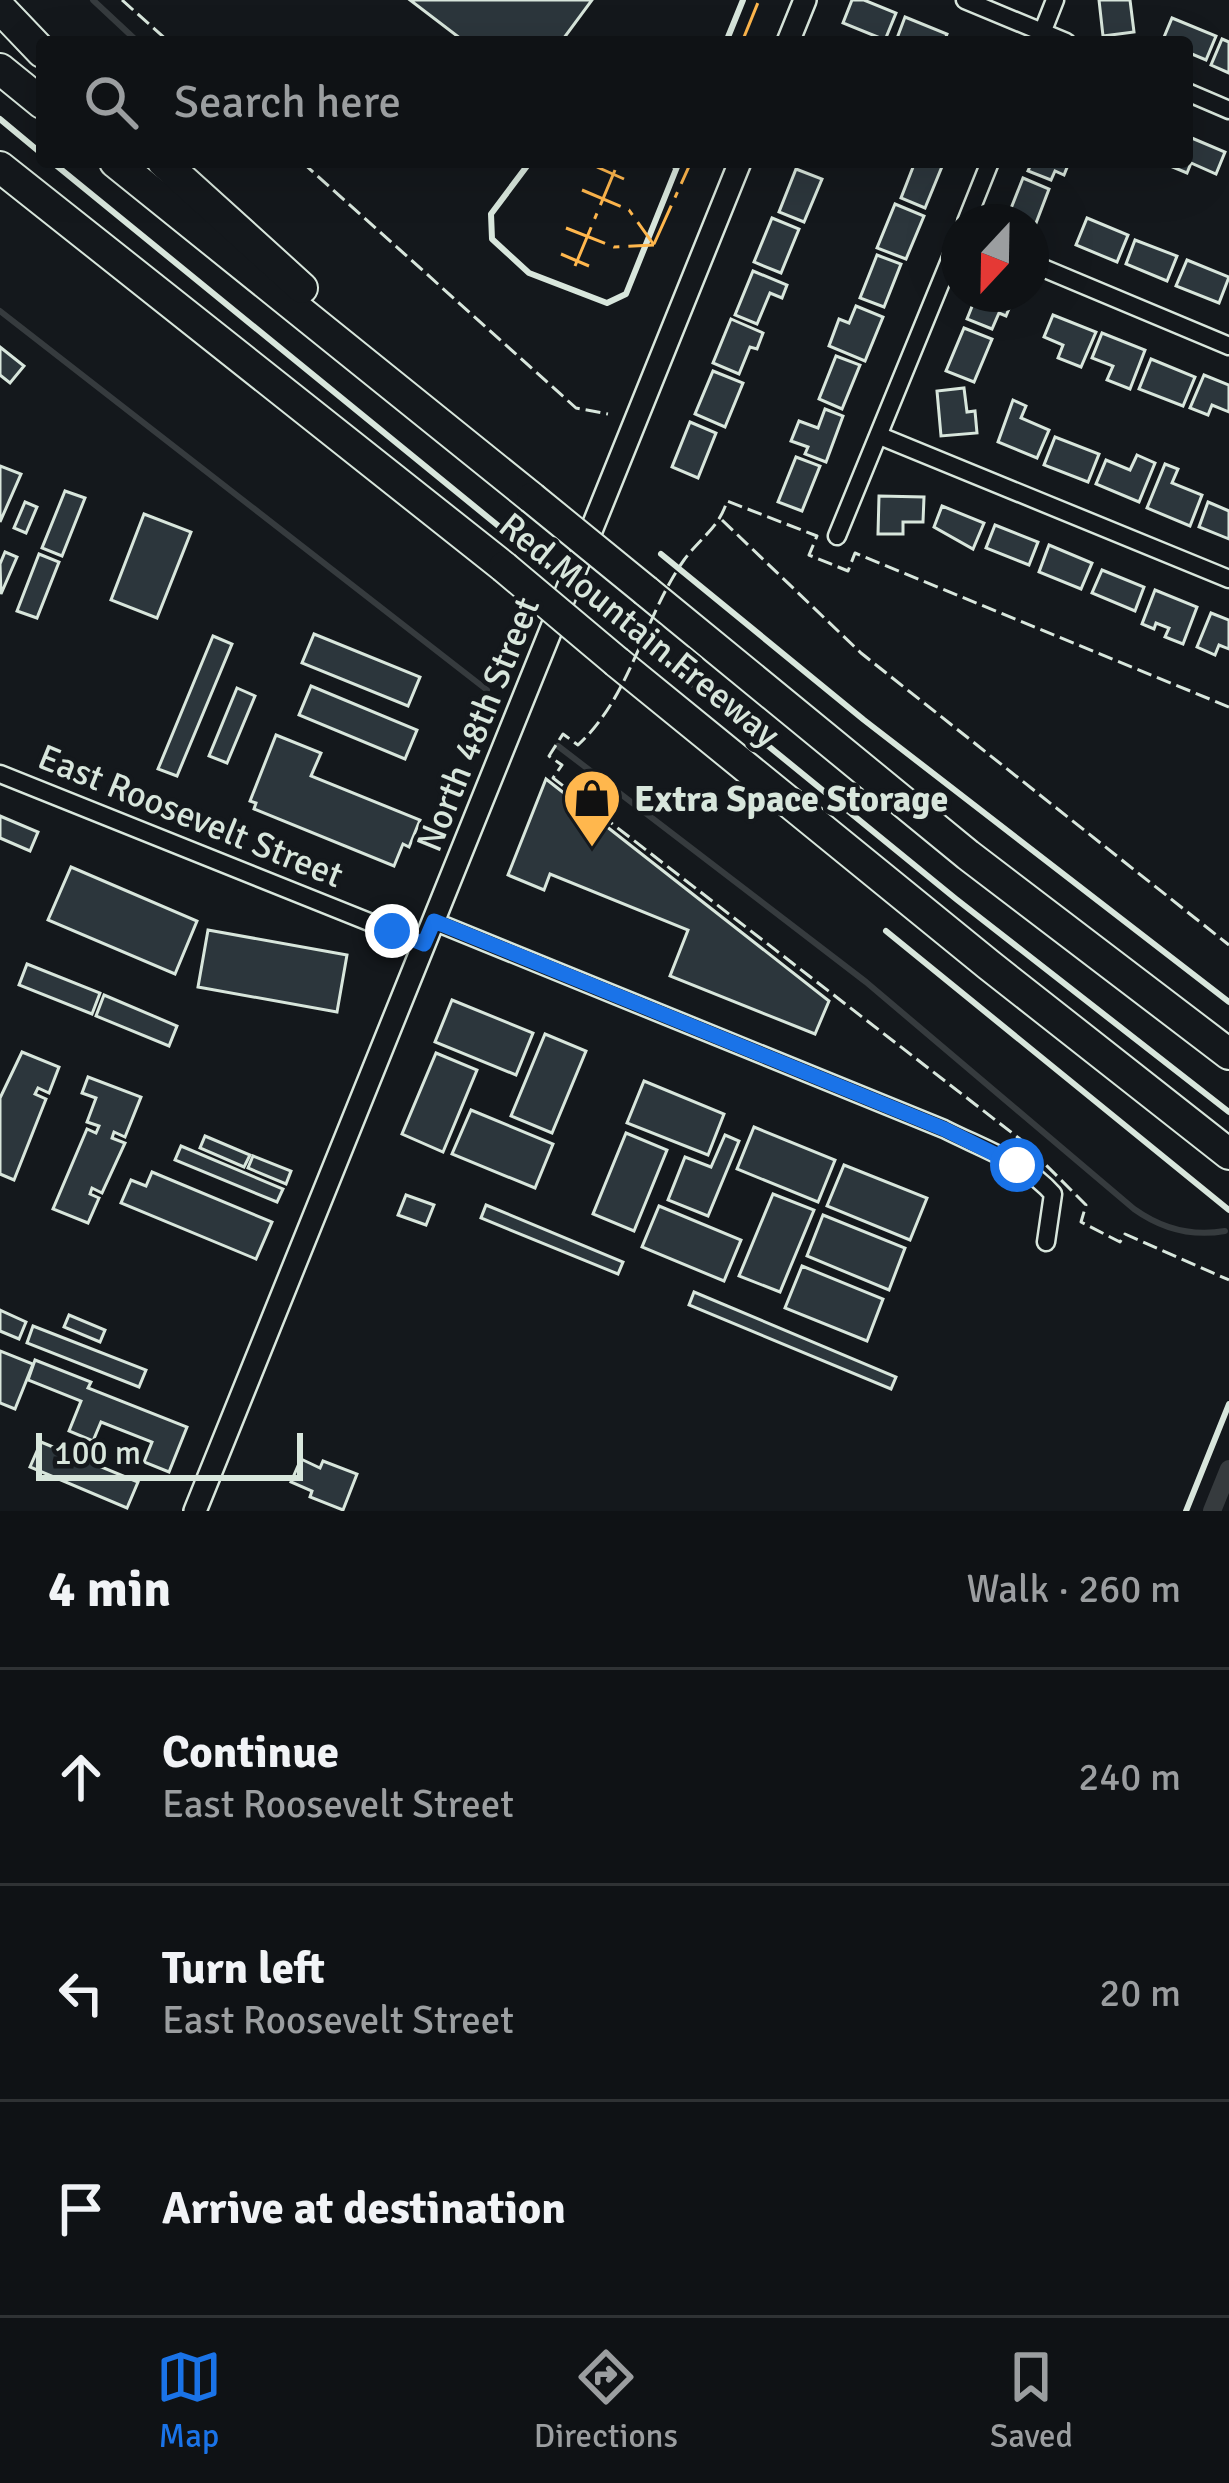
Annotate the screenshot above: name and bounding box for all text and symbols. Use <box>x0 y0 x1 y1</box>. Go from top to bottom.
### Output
search box <box>36 36 1193 168</box>
icon: search <box>78 69 144 135</box>
text: Search here <box>174 75 401 130</box>
north arrow <box>941 204 1049 312</box>
street label: Red Mountain Freeway <box>490 503 789 757</box>
street label: North 48th Street <box>407 591 550 858</box>
street label: East Roosevelt Street <box>31 735 349 898</box>
shop icon: Extra Space Storage <box>561 767 623 849</box>
place label: Extra Space Storage <box>634 777 948 822</box>
route end <box>365 904 419 958</box>
route start <box>990 1138 1044 1192</box>
scale bar <box>36 1427 303 1480</box>
text: 100 m <box>54 1433 141 1474</box>
text: 4 min <box>48 1558 171 1621</box>
text: Walk · 260 m <box>967 1565 1181 1613</box>
text: Continue <box>162 1725 339 1780</box>
icon: ahead <box>48 1744 114 1810</box>
text: 240 m <box>1078 1753 1181 1801</box>
text: East Roosevelt Street <box>162 1780 514 1828</box>
text: Turn left <box>162 1941 325 1996</box>
icon: left <box>48 1960 114 2026</box>
text: 20 m <box>1099 1969 1181 2017</box>
text: East Roosevelt Street <box>162 1996 514 2044</box>
icon: arrive <box>48 2176 114 2242</box>
text: Arrive at destination <box>162 2181 566 2236</box>
tab: Map <box>156 2344 222 2457</box>
tab: Directions <box>534 2344 678 2457</box>
tab: Saved <box>990 2344 1073 2457</box>

